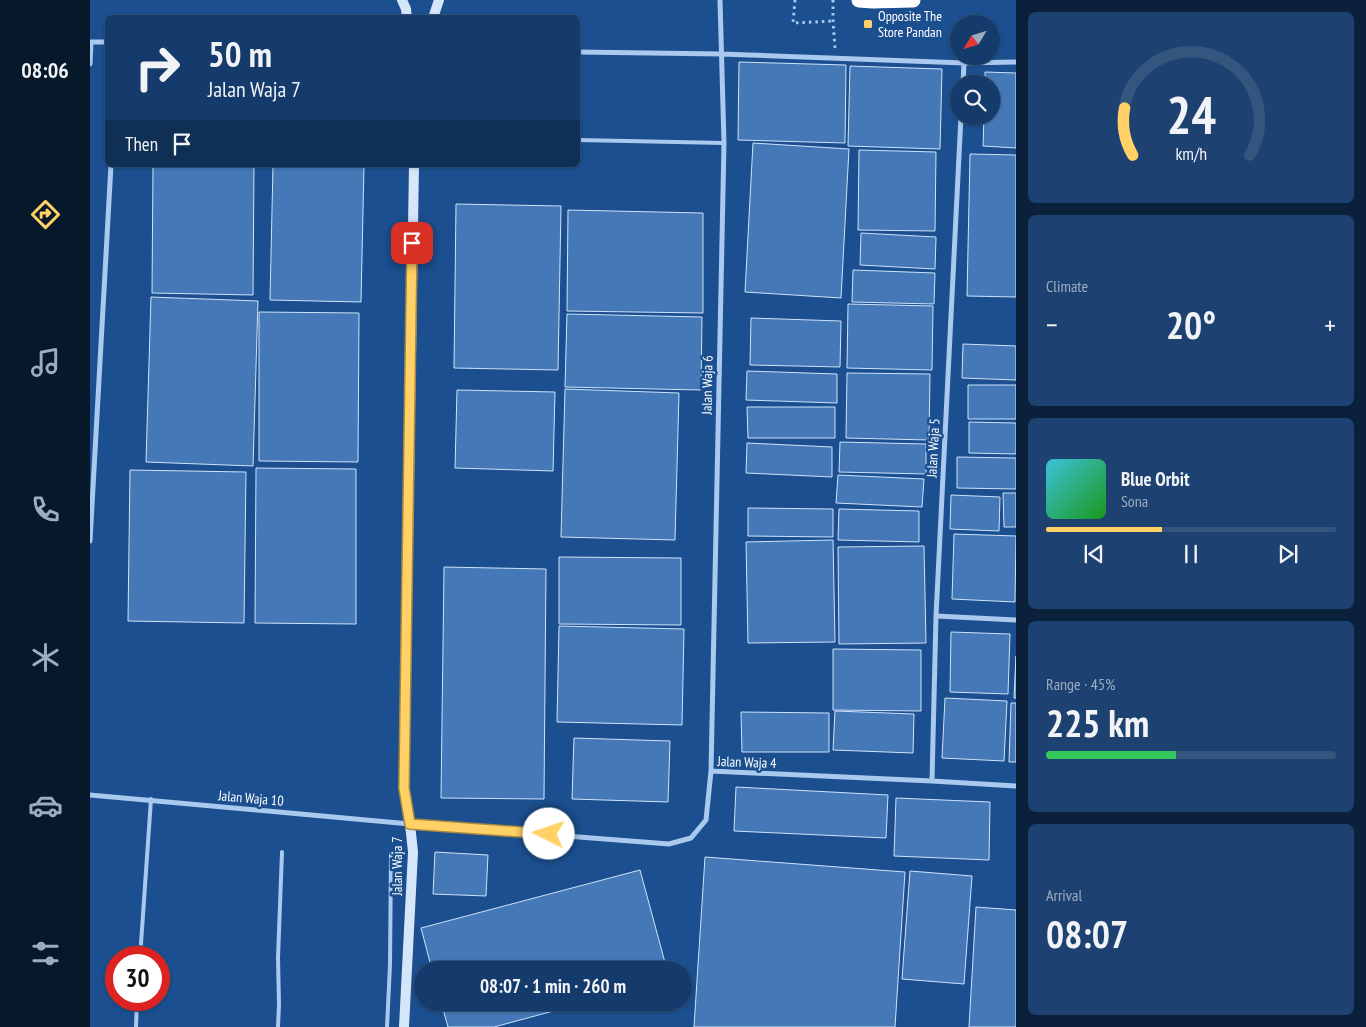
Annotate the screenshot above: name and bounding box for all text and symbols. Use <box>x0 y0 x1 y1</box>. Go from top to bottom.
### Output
place label: Opposite The Store Pandan <box>878 7 942 41</box>
north arrow <box>950 15 1000 65</box>
map controls <box>950 15 1000 125</box>
marker: Opposite The Store Pandan <box>862 18 874 30</box>
text: 50 m <box>208 31 272 77</box>
icon: right <box>125 35 190 100</box>
text: 08:06 <box>21 56 69 84</box>
text: Jalan Waja 7 <box>208 75 301 103</box>
button: search <box>950 75 1000 125</box>
text: 24 <box>1166 81 1216 148</box>
icon: arrive <box>168 130 196 158</box>
text: Then <box>125 132 158 156</box>
text: km/h <box>1175 142 1207 165</box>
icon: directions <box>28 197 63 232</box>
pin <box>391 222 433 264</box>
icon: arrive <box>398 229 426 257</box>
text: Climate <box>1046 276 1088 296</box>
text: 20° <box>1166 300 1216 349</box>
text: − <box>1046 306 1058 343</box>
text: + <box>1324 306 1336 343</box>
icon: music <box>28 345 63 380</box>
street label: Jalan Waja 6 <box>697 355 717 416</box>
street label: Jalan Waja 5 <box>922 418 944 479</box>
text: Blue Orbit <box>1121 467 1190 491</box>
text: Sona <box>1121 491 1148 511</box>
icon: phone <box>28 492 63 527</box>
icon: previous <box>1080 540 1108 568</box>
icon: pause <box>1177 540 1205 568</box>
icon: next <box>1274 540 1302 568</box>
icon: climate <box>28 640 63 675</box>
text: Range · 45% <box>1046 674 1115 694</box>
text: 225 km <box>1046 698 1149 747</box>
street label: Jalan Waja 4 <box>716 752 778 772</box>
street label: Jalan Waja 10 <box>217 786 284 810</box>
icon: car <box>28 788 63 823</box>
position arrow <box>522 807 574 859</box>
street label: Jalan Waja 7 <box>388 836 406 897</box>
text: Arrival <box>1046 885 1082 905</box>
text: 08:07 <box>1046 909 1128 958</box>
icon: filters <box>28 936 63 971</box>
speed limit sign: 30 <box>105 946 170 1011</box>
text: 08:07 · 1 min · 260 m <box>480 974 626 998</box>

